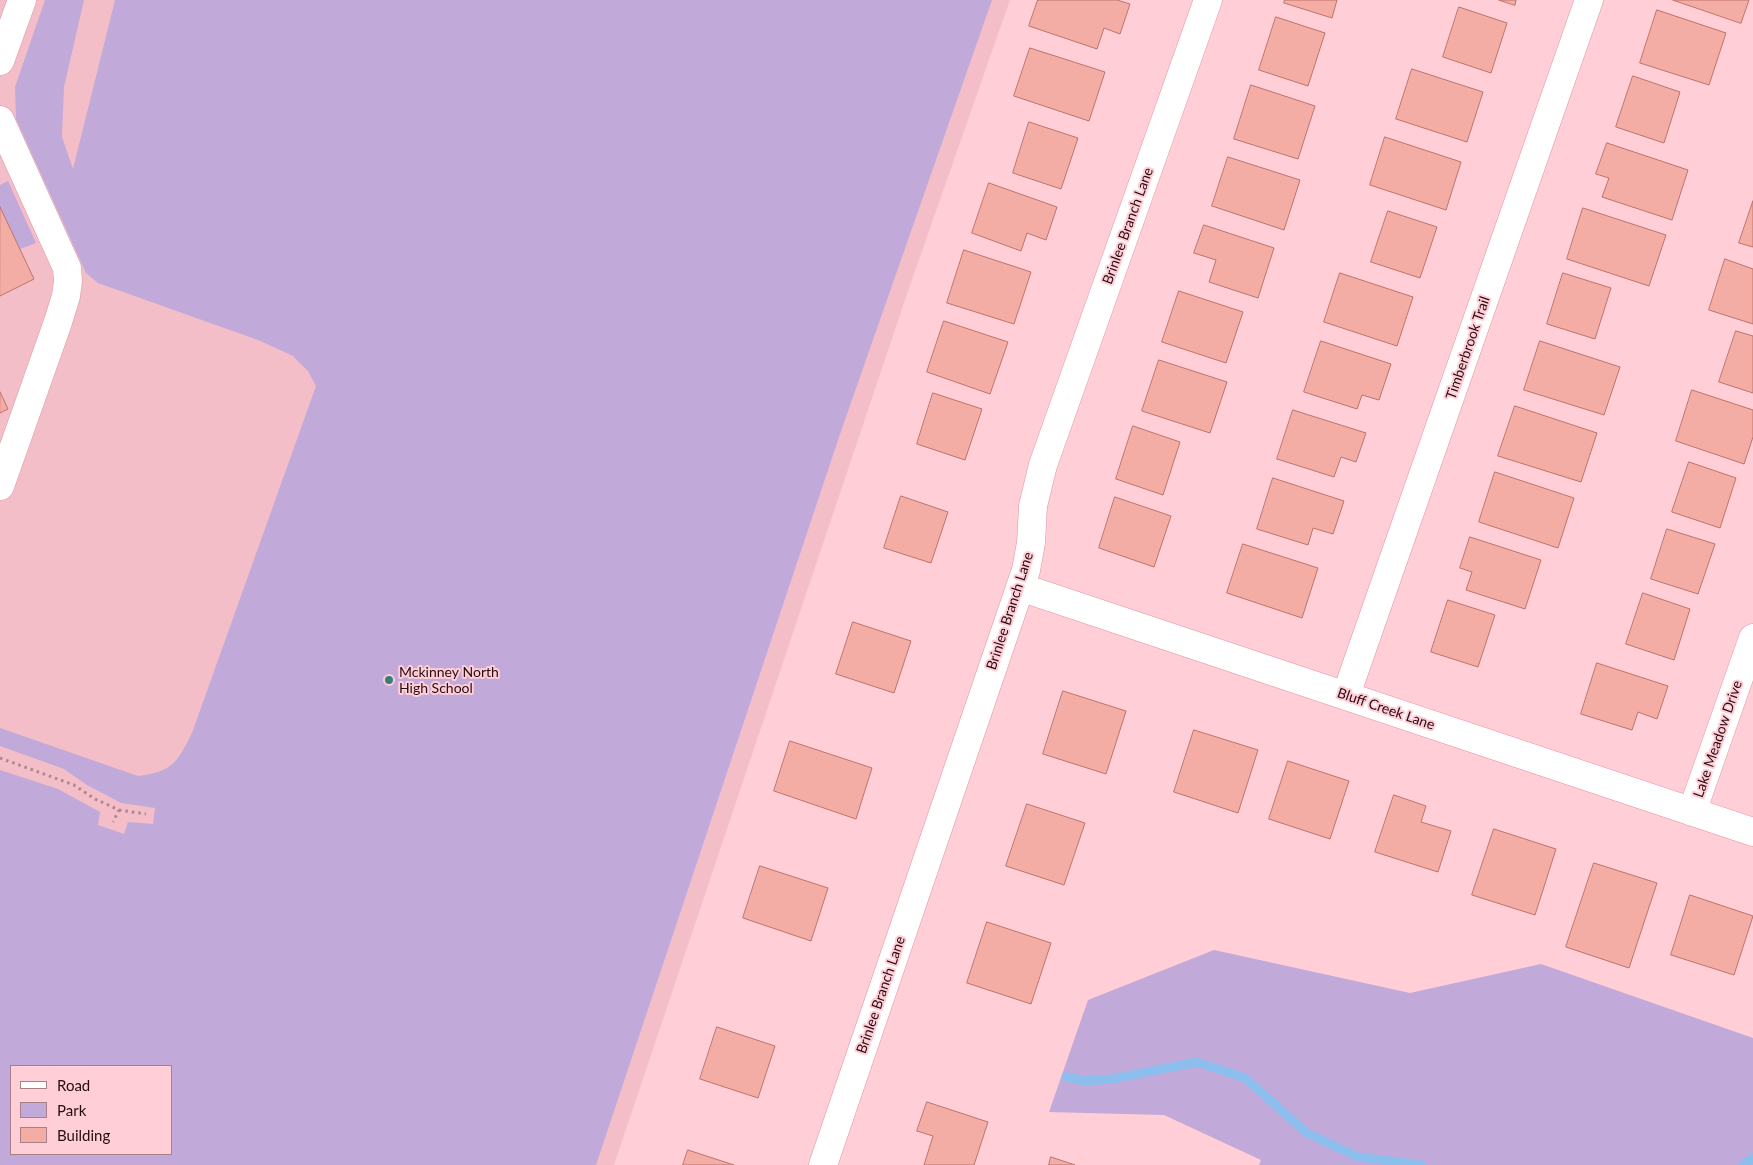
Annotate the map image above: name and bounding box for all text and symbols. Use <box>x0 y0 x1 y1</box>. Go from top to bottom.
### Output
street label: Brinlee Branch Lane <box>1099 165 1157 287</box>
street label: Timberbrook Trail <box>1442 294 1494 402</box>
street label: Brinlee Branch Lane <box>983 550 1037 672</box>
place label: Mckinney North High School <box>399 664 499 696</box>
marker: Mckinney North High School <box>383 674 395 686</box>
street label: Lake Meadow Drive <box>1690 678 1746 800</box>
street label: Bluff Creek Lane <box>1335 684 1437 734</box>
street label: Brinlee Branch Lane <box>853 934 909 1056</box>
legend <box>10 1065 172 1155</box>
text: Road <box>57 1076 90 1094</box>
text: Park <box>57 1101 86 1119</box>
text: Building <box>57 1126 110 1144</box>

